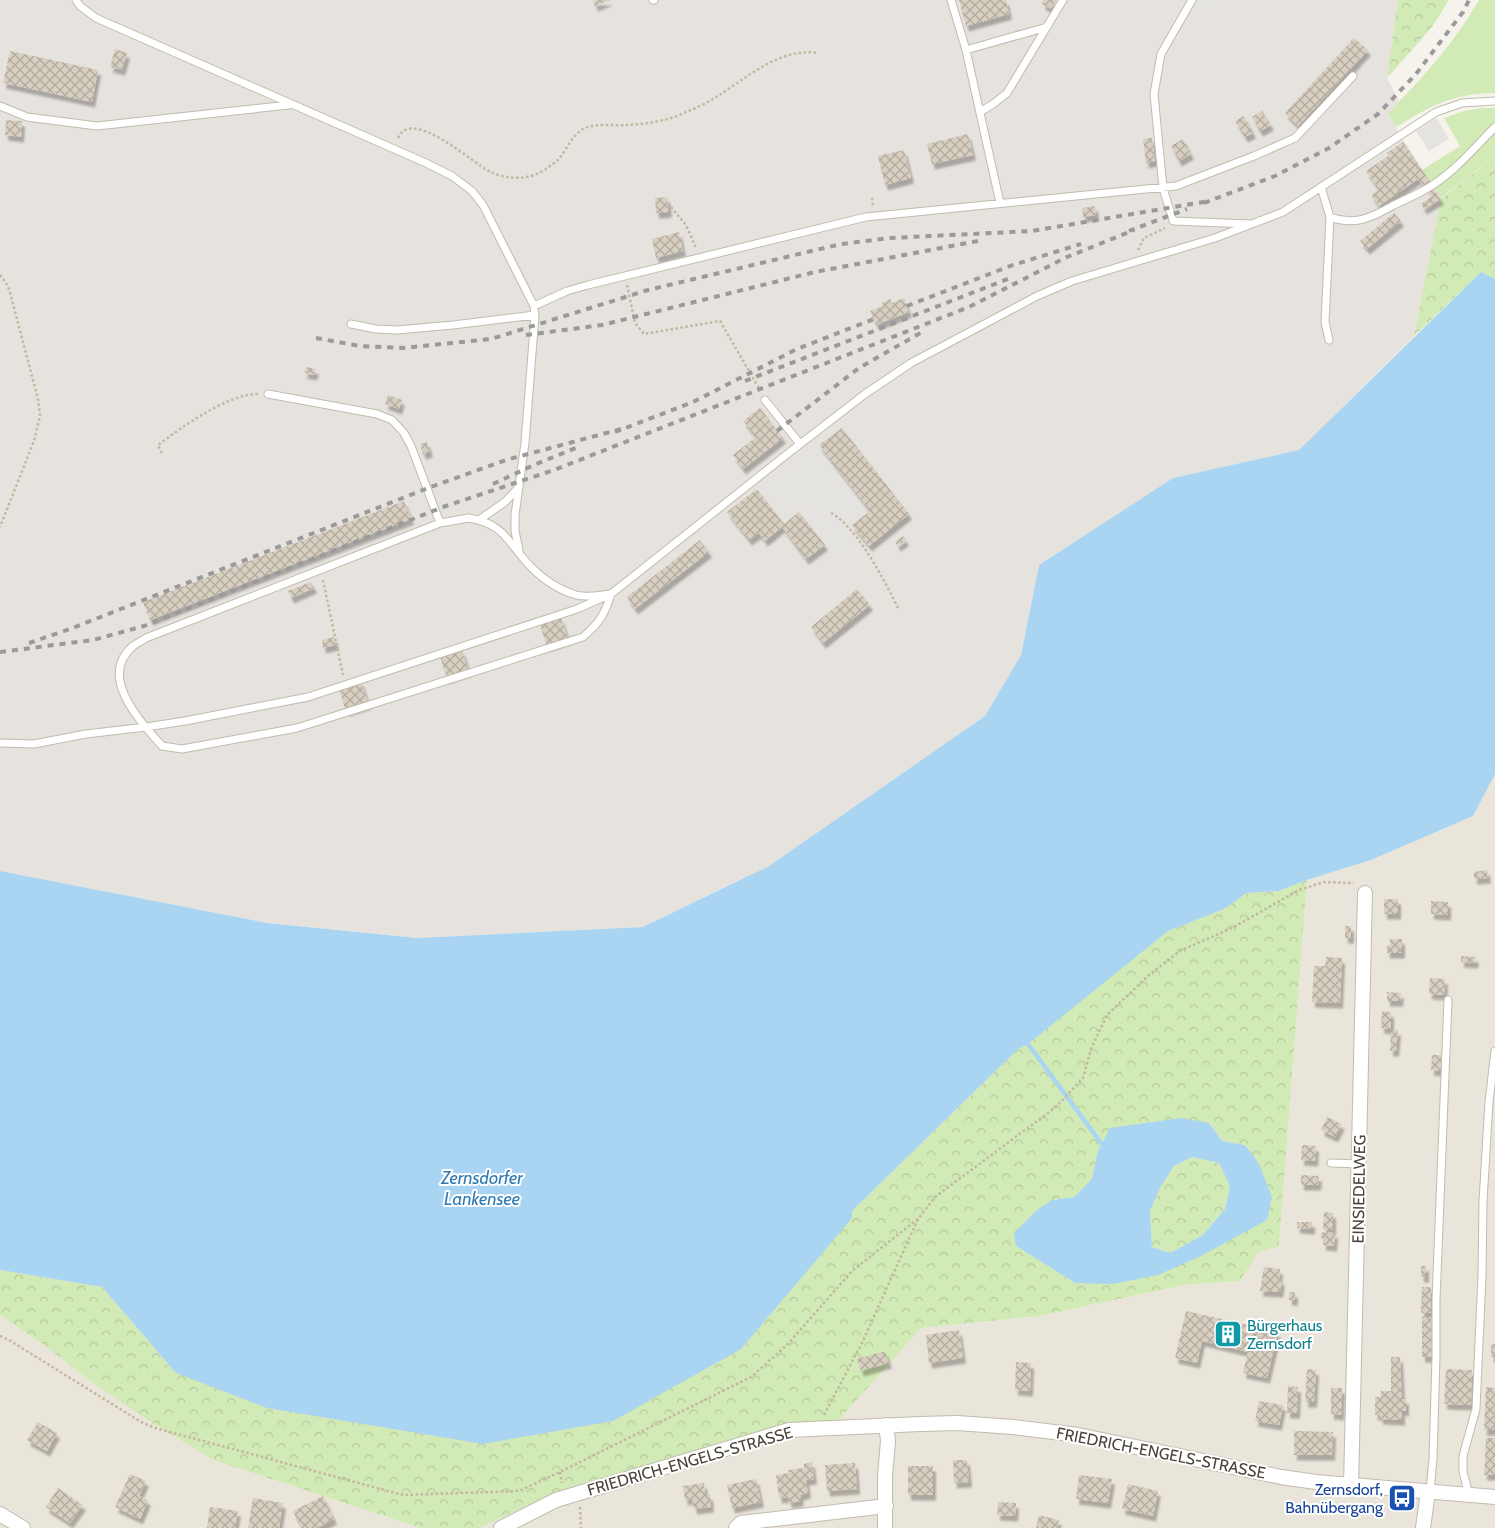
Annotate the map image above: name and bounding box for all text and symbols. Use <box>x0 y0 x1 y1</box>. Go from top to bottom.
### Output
street label: EINSIEDELWEG <box>1349 1134 1369 1244</box>
water label: Zernsdorfer Lankensee <box>440 1167 524 1210</box>
place label: Bürgerhaus Zernsdorf <box>1247 1316 1323 1353</box>
building icon: Bürgerhaus Zernsdorf <box>1213 1319 1243 1349</box>
street label: FRIEDRICH-ENGELS-STRASSE <box>585 1422 795 1499</box>
street label: FRIEDRICH-ENGELS-STRASSE <box>1055 1423 1267 1483</box>
place label: Zernsdorf, Bahnübergang <box>1285 1480 1384 1517</box>
bus stop icon: Zernsdorf, Bahnübergang <box>1387 1483 1417 1513</box>

